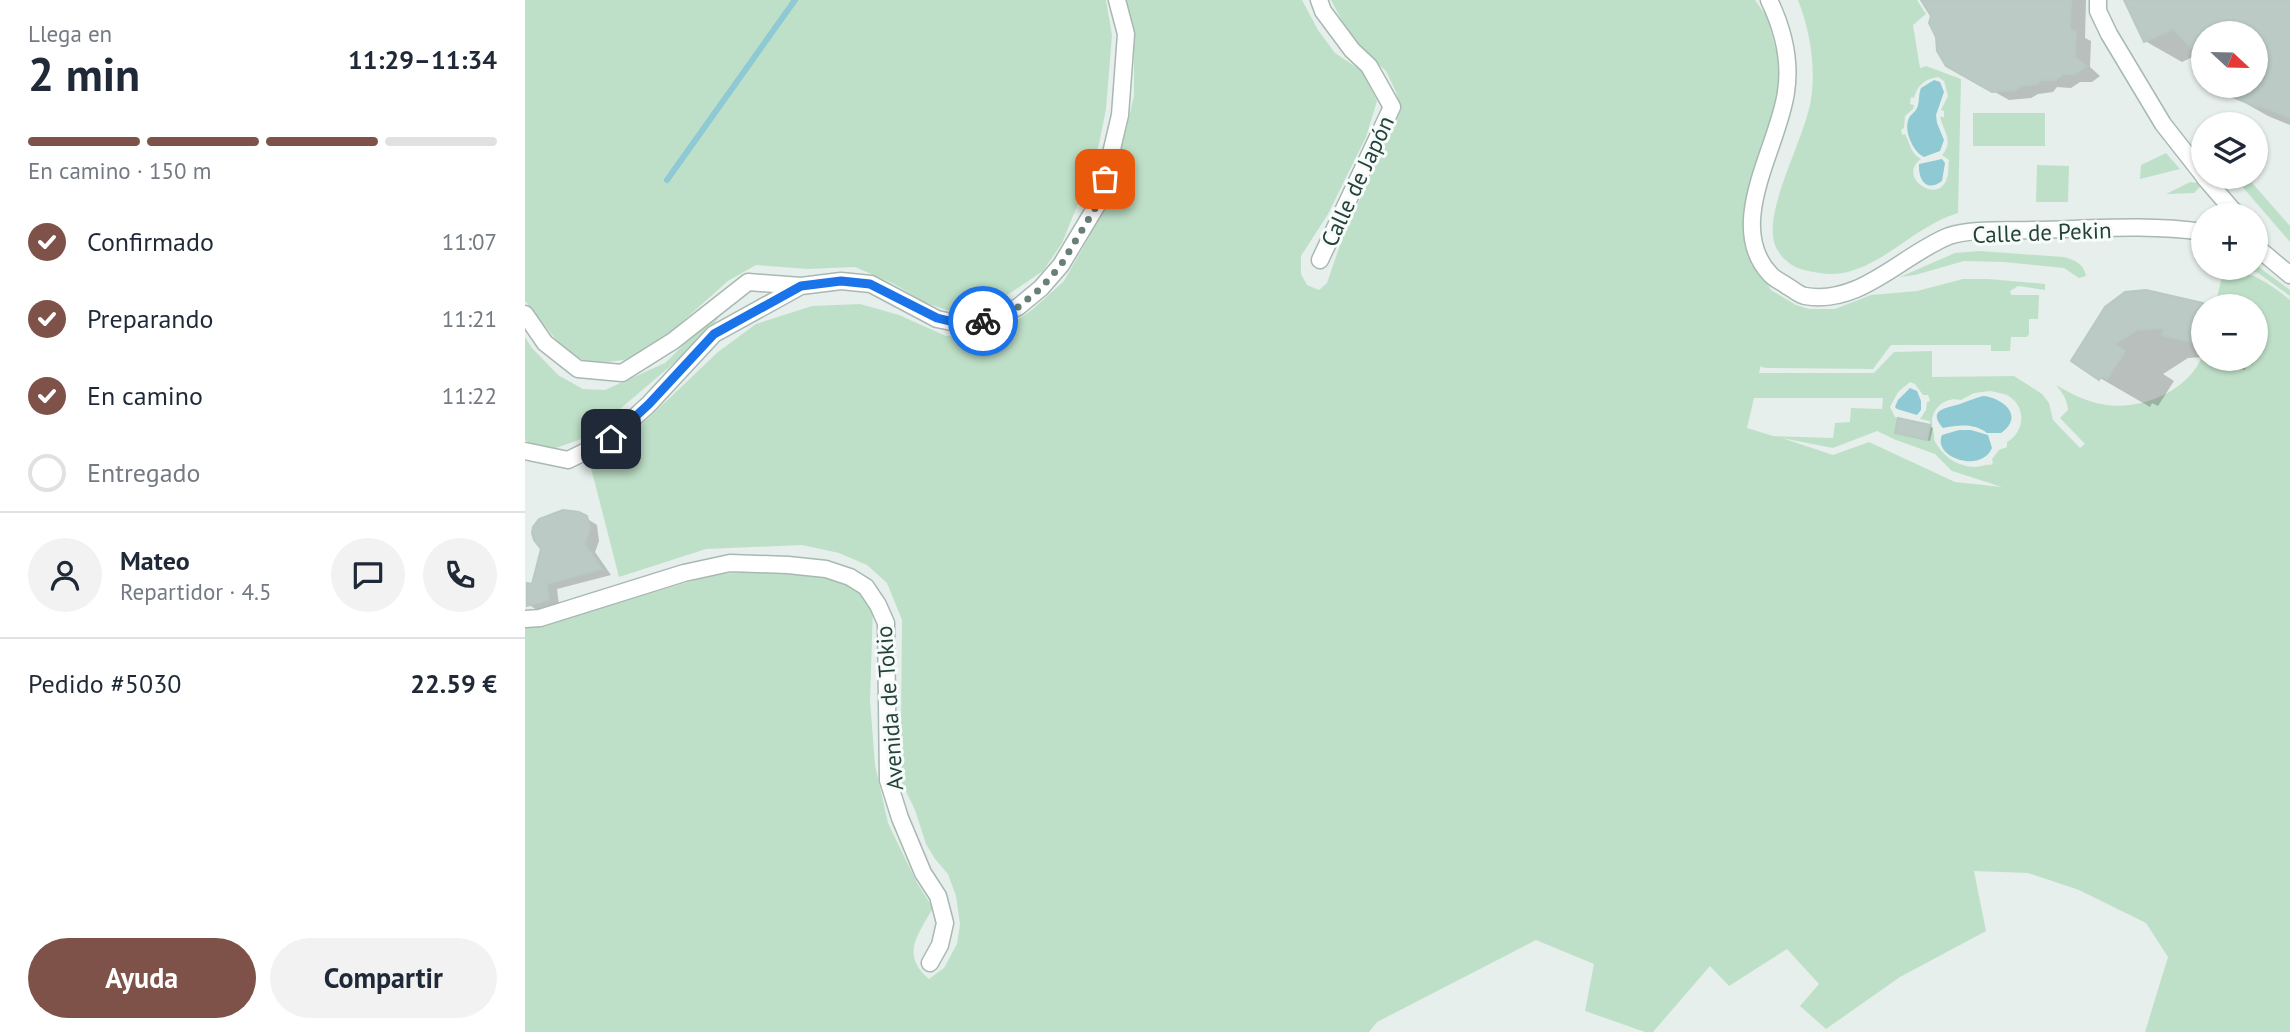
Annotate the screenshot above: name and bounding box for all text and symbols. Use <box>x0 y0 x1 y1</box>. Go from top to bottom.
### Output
text: Llega en <box>28 19 112 48</box>
north arrow <box>2191 21 2268 98</box>
map controls <box>2191 21 2268 371</box>
text: 11:29–11:34 <box>348 43 497 76</box>
text: 2 min <box>28 44 140 104</box>
street label: Calle de Japón <box>1314 111 1400 251</box>
button: layers <box>2191 112 2268 189</box>
pin <box>1075 149 1135 209</box>
text: En camino · 150 m <box>28 156 211 185</box>
icon: bag <box>1086 160 1124 198</box>
button: + <box>2191 203 2268 280</box>
street label: Calle de Pekin <box>1972 215 2112 249</box>
icon: check <box>28 223 66 261</box>
text: Confirmado <box>87 225 214 258</box>
text: 11:07 <box>442 227 497 256</box>
courier <box>948 286 1018 356</box>
button: − <box>2191 294 2268 371</box>
icon: check <box>28 300 66 338</box>
text: Preparando <box>87 302 214 335</box>
icon: bike <box>964 302 1002 340</box>
text: 11:21 <box>442 304 497 333</box>
icon: check <box>28 377 66 415</box>
text: En camino <box>87 379 203 412</box>
text: 11:22 <box>442 381 497 410</box>
pin <box>581 409 641 469</box>
icon: home <box>592 420 630 458</box>
text: Entregado <box>87 456 201 489</box>
button: person <box>28 538 102 612</box>
button: chat <box>331 538 405 612</box>
button: phone <box>423 538 497 612</box>
text: Mateo <box>120 544 190 577</box>
text: Repartidor · 4.5 <box>120 577 272 606</box>
street label: Avenida de Tokio <box>869 625 909 791</box>
text: Pedido #5030 <box>28 667 181 700</box>
text: 22.59 € <box>410 667 497 700</box>
button: Ayuda <box>28 938 256 1018</box>
button: Compartir <box>270 938 497 1018</box>

